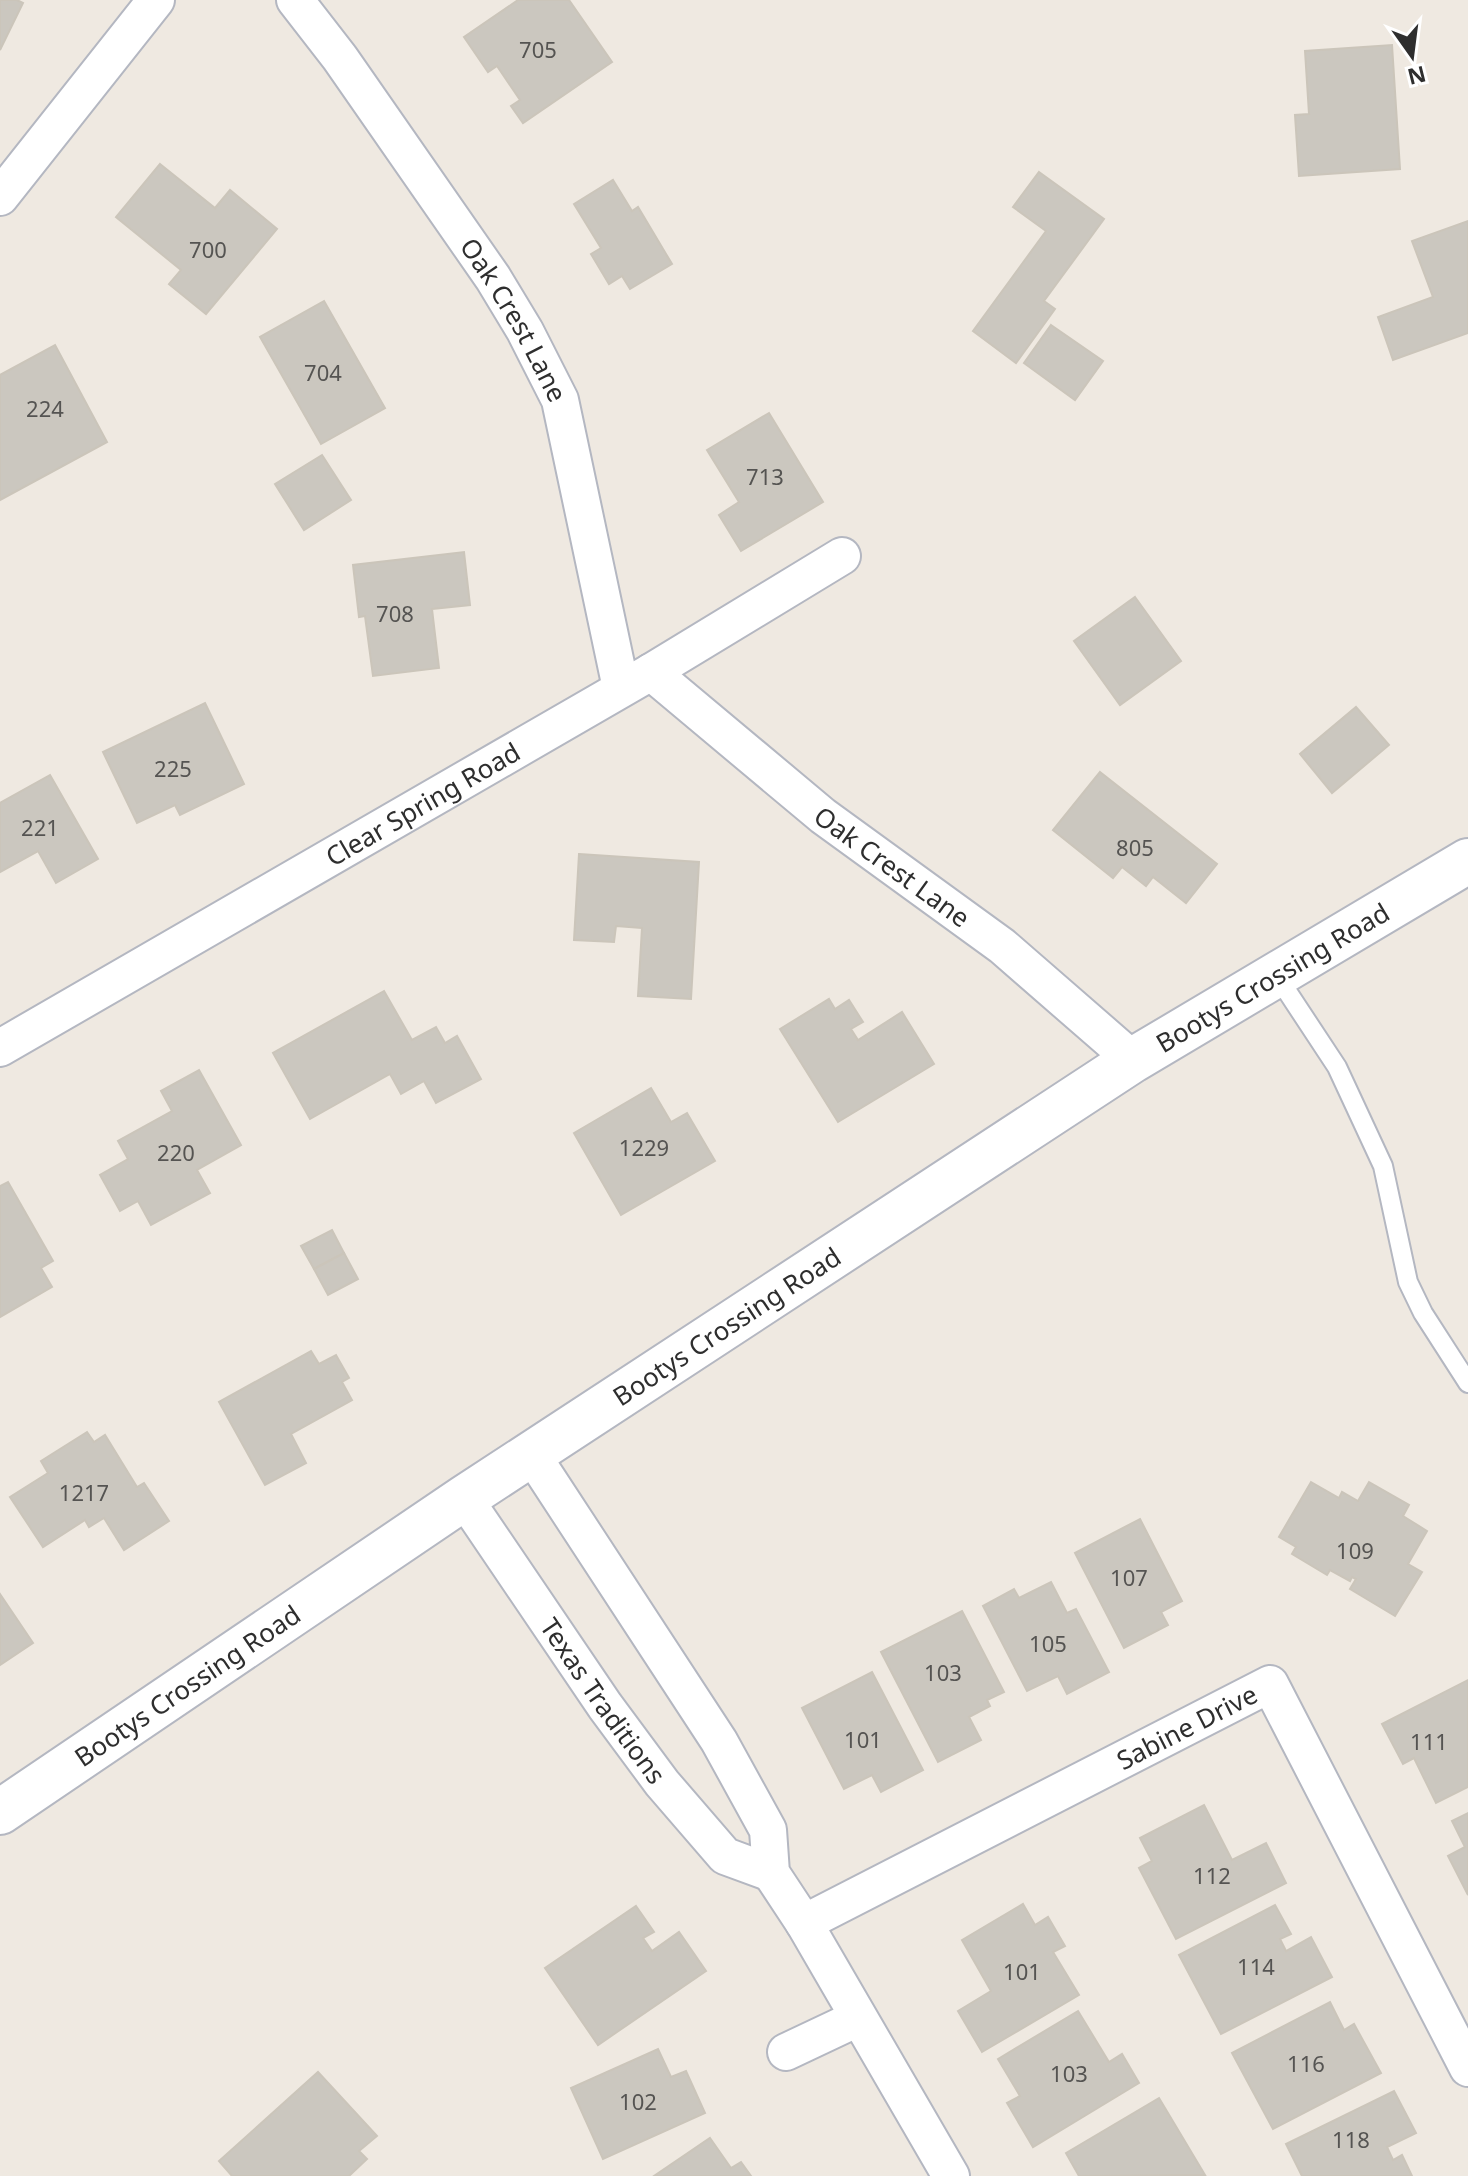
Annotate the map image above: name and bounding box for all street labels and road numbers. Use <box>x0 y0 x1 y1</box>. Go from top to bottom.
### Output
street label: Oak Crest Lane <box>452 230 576 408</box>
street label: Clear Spring Road <box>319 734 526 874</box>
street label: Oak Crest Lane <box>807 798 978 935</box>
street label: Bootys Crossing Road <box>1149 894 1396 1061</box>
street label: Bootys Crossing Road <box>605 1238 847 1414</box>
street label: Bootys Crossing Road <box>67 1596 307 1775</box>
street label: Texas Traditions <box>532 1611 674 1791</box>
street label: Sabine Drive <box>1110 1676 1263 1778</box>

